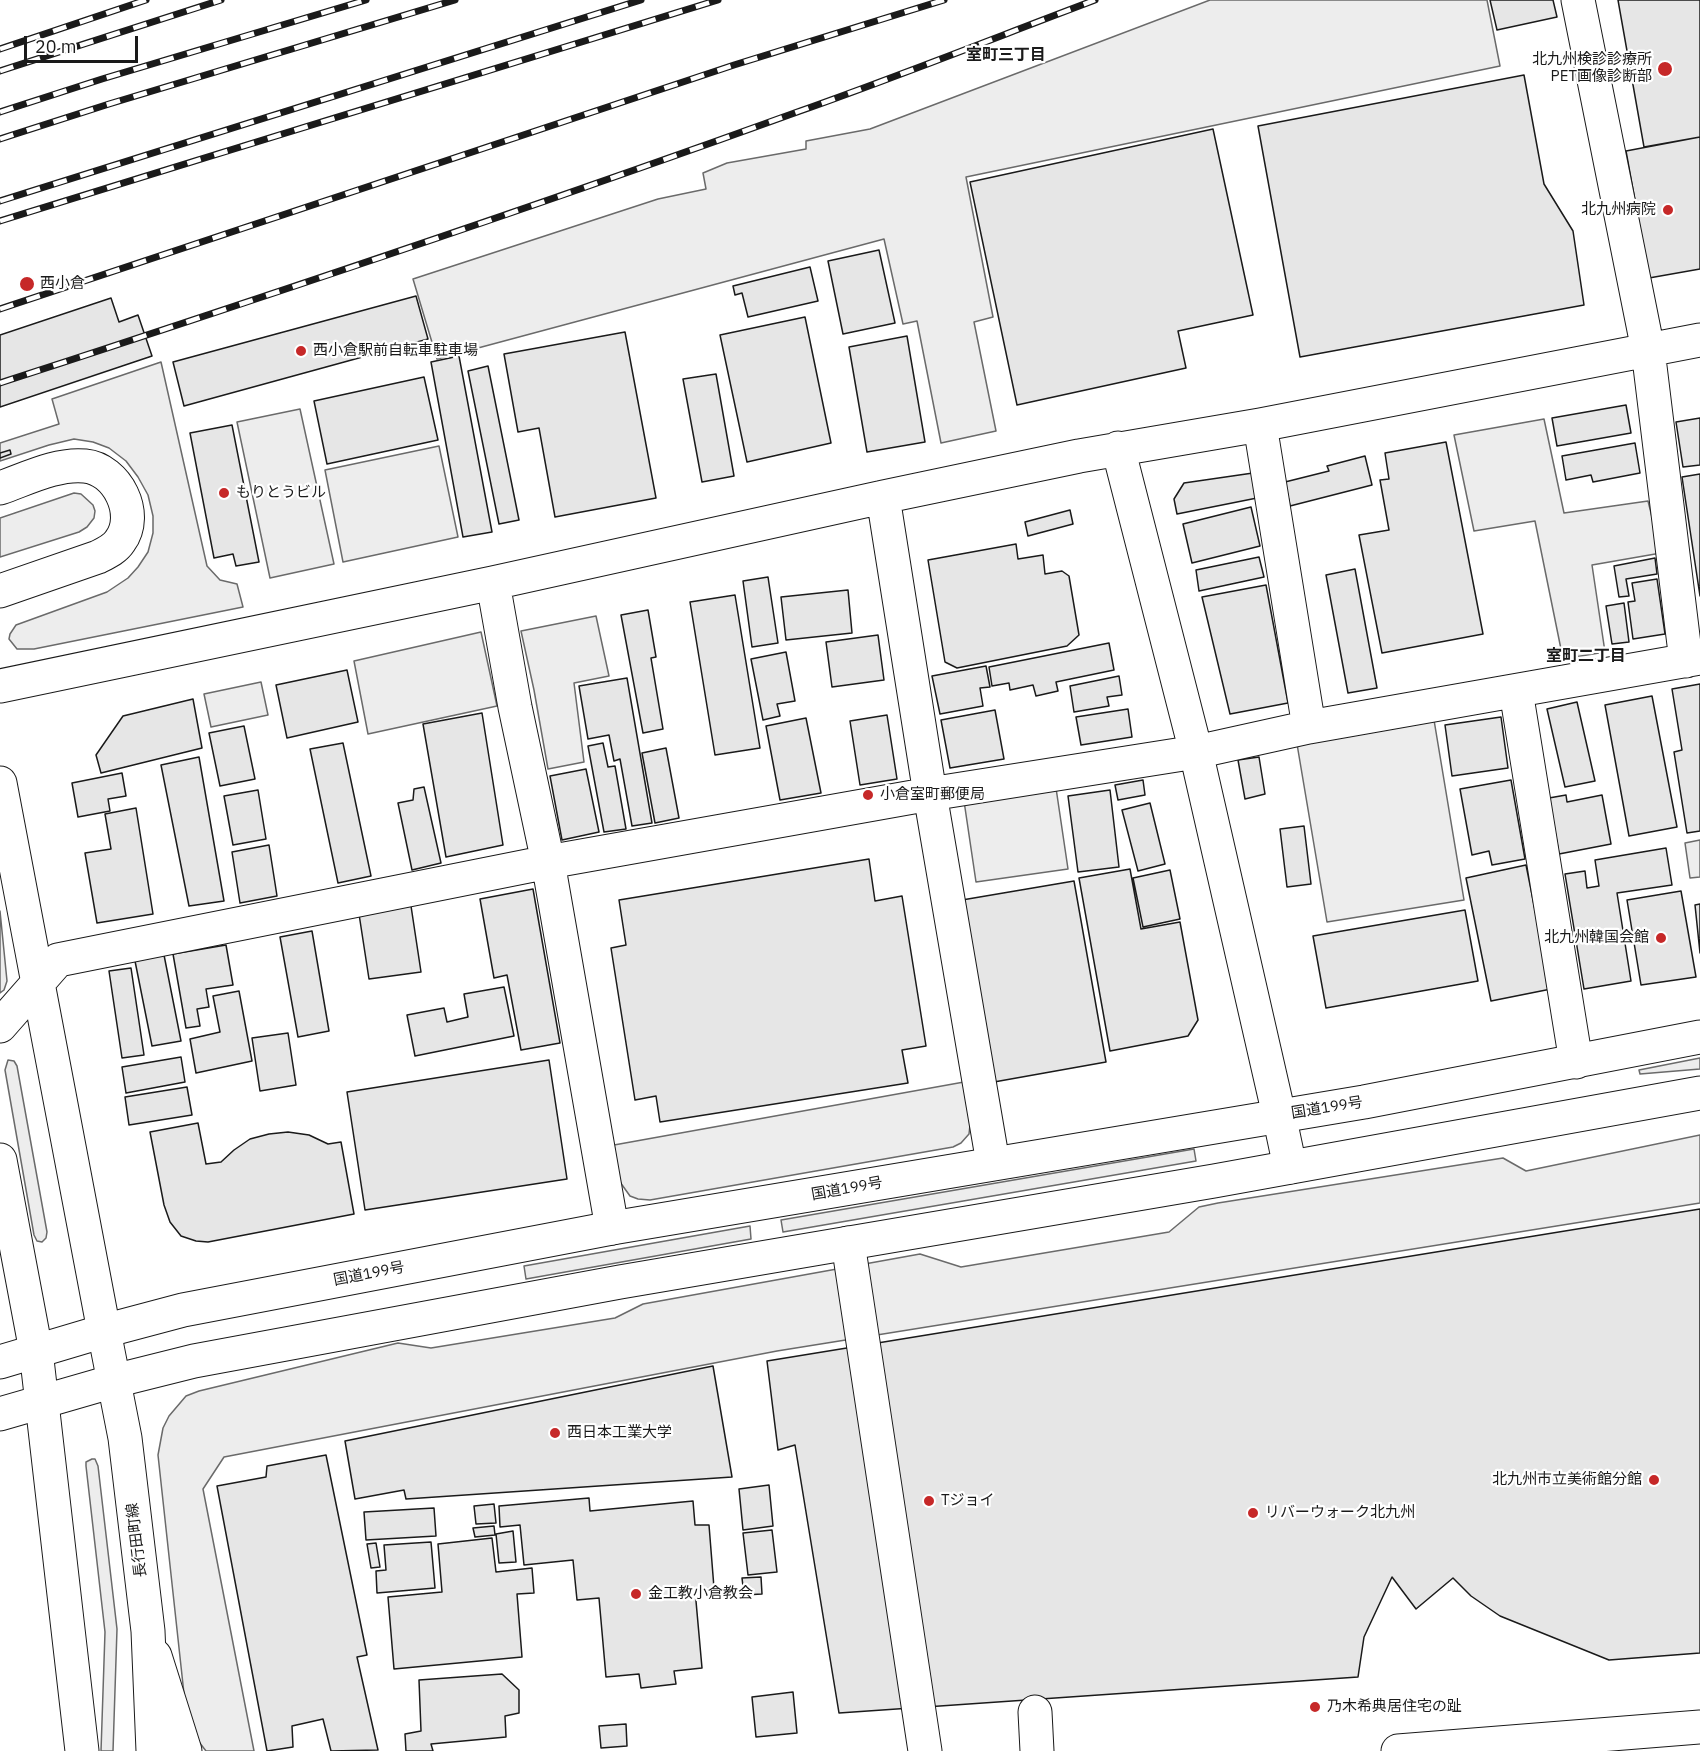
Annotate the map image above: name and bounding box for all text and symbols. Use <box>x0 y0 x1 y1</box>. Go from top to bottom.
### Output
scale bar <box>27 24 141 62</box>
text: 20 m <box>35 35 77 58</box>
district label: 室町三丁目 <box>966 45 1046 65</box>
place label: 北九州検診診療所 PET画像診断部 <box>1532 51 1652 86</box>
marker: 北九州検診診療所 PET画像診断部 <box>1656 60 1674 78</box>
place label: 北九州病院 <box>1581 201 1656 219</box>
marker: 北九州病院 <box>1661 203 1675 217</box>
marker: 西小倉 <box>18 275 36 293</box>
place label: 西小倉 <box>40 275 85 293</box>
place label: 西小倉駅前自転車駐車場 <box>313 342 478 360</box>
marker: 西小倉駅前自転車駐車場 <box>294 344 308 358</box>
place label: もりとうビル <box>236 484 326 502</box>
marker: もりとうビル <box>217 486 231 500</box>
district label: 室町二丁目 <box>1546 646 1626 666</box>
place label: 小倉室町郵便局 <box>880 786 985 804</box>
marker: 小倉室町郵便局 <box>861 788 875 802</box>
place label: 北九州韓国会館 <box>1544 929 1649 947</box>
marker: 北九州韓国会館 <box>1654 931 1668 945</box>
street label: 国道199号 <box>1290 1093 1364 1123</box>
street label: 国道199号 <box>810 1174 884 1204</box>
street label: 国道199号 <box>332 1258 406 1290</box>
place label: 西日本工業大学 <box>567 1424 672 1442</box>
marker: 西日本工業大学 <box>548 1426 562 1440</box>
place label: 北九州市立美術館分館 <box>1492 1471 1642 1489</box>
marker: 北九州市立美術館分館 <box>1647 1473 1661 1487</box>
place label: Tジョイ <box>941 1492 995 1510</box>
marker: Tジョイ <box>922 1494 936 1508</box>
street label: 長行田町線 <box>123 1502 151 1578</box>
place label: リバーウォーク北九州 <box>1265 1504 1415 1522</box>
marker: リバーウォーク北九州 <box>1246 1506 1260 1520</box>
place label: 金工教小倉教会 <box>648 1585 753 1603</box>
marker: 金工教小倉教会 <box>629 1587 643 1601</box>
place label: 乃木希典居住宅の趾 <box>1327 1698 1462 1716</box>
marker: 乃木希典居住宅の趾 <box>1308 1700 1322 1714</box>

